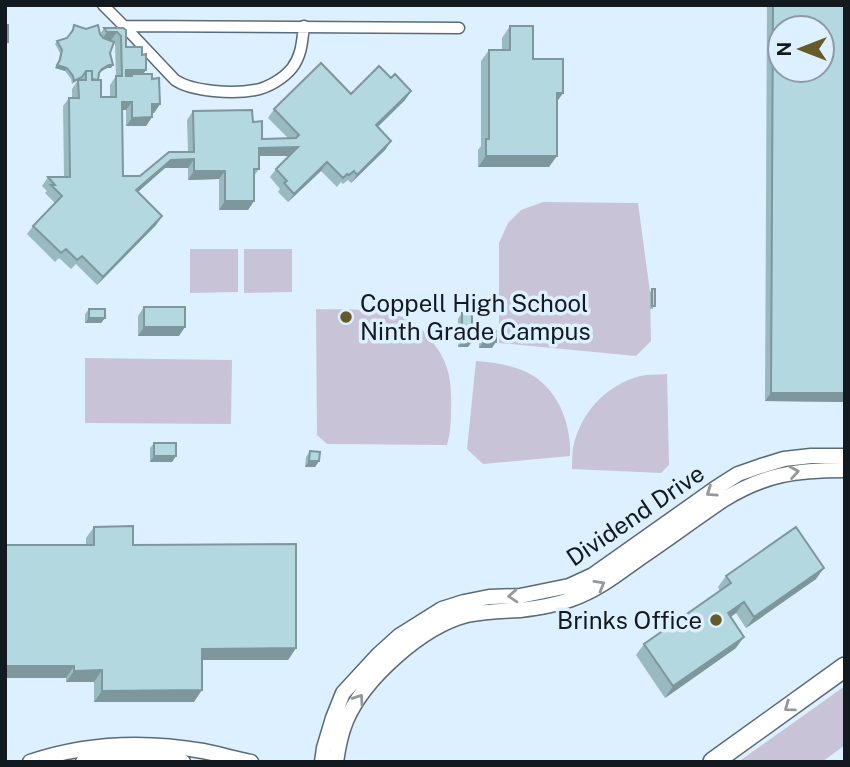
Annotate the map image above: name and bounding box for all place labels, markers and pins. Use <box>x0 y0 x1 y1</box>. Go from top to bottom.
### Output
place label: Coppell High School Ninth Grade Campus <box>360 289 591 345</box>
marker: Coppell High School Ninth Grade Campus <box>338 309 354 325</box>
place label: Brinks Office <box>557 606 702 634</box>
marker: Brinks Office <box>708 612 724 628</box>

